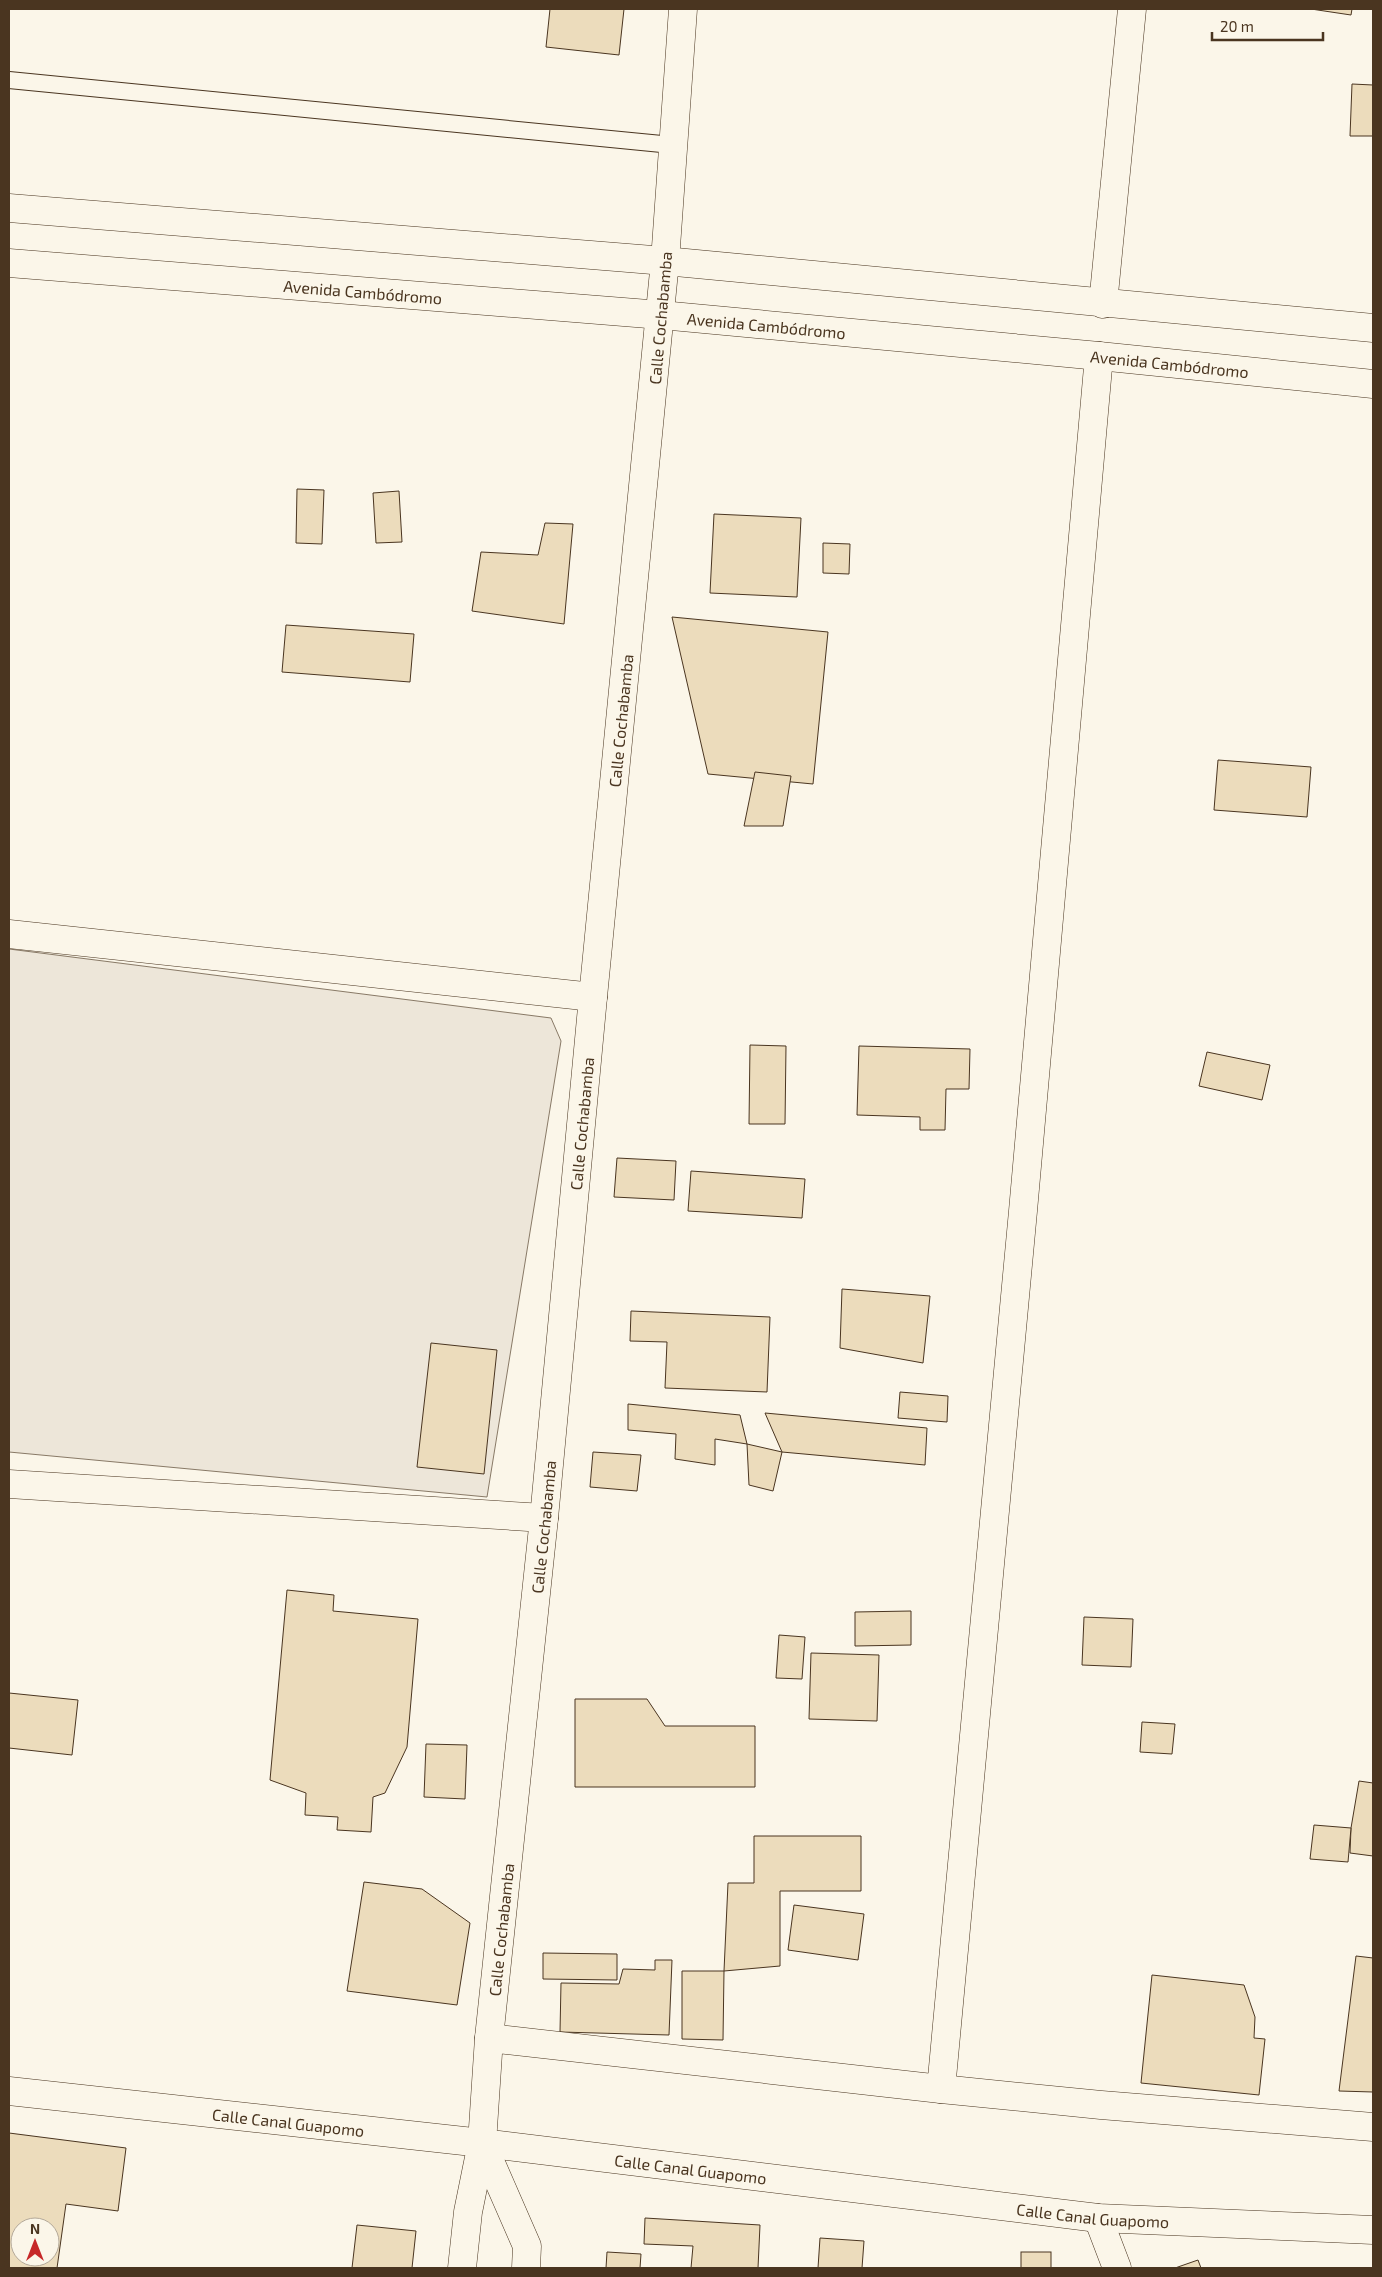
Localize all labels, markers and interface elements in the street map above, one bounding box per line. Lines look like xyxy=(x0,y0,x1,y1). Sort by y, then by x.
scale bar xyxy=(1212,10,1323,42)
text: 20 m xyxy=(1220,17,1254,35)
street label: Calle Cochabamba xyxy=(645,251,675,385)
street label: Avenida Cambódromo xyxy=(283,275,443,307)
street label: Avenida Cambódromo xyxy=(686,308,847,342)
street label: Avenida Cambódromo xyxy=(1090,346,1250,381)
street label: Calle Cochabamba xyxy=(604,653,636,788)
street label: Calle Cochabamba xyxy=(565,1056,597,1191)
street label: Calle Cochabamba xyxy=(527,1459,559,1594)
street label: Calle Cochabamba xyxy=(484,1862,517,1997)
street label: Calle Canal Guapomo xyxy=(211,2104,365,2140)
street label: Calle Canal Guapomo xyxy=(613,2150,768,2187)
street label: Calle Canal Guapomo xyxy=(1016,2199,1169,2231)
north arrow xyxy=(10,2217,60,2267)
text: N xyxy=(30,2220,40,2237)

